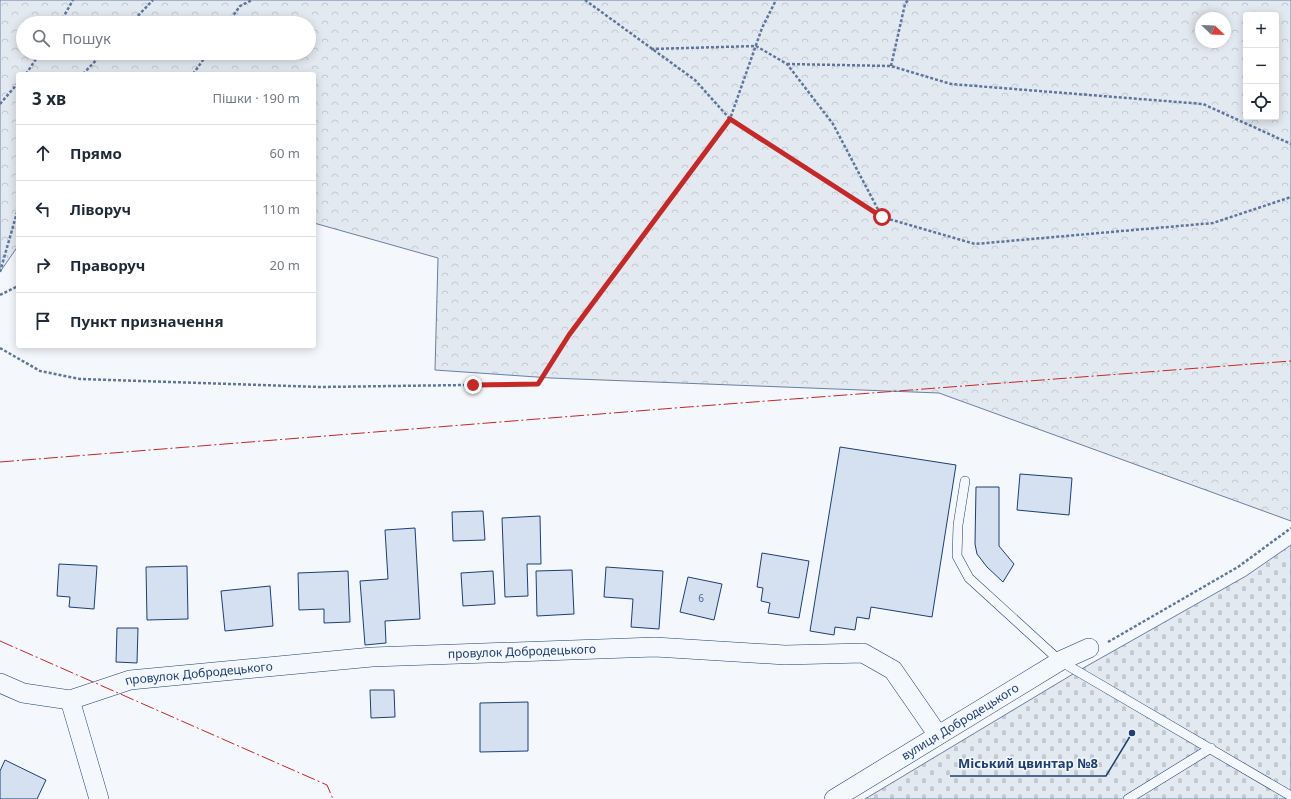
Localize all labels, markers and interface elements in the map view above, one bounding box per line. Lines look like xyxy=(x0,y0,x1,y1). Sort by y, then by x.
north arrow xyxy=(1195,12,1231,48)
map controls xyxy=(1243,12,1279,120)
button: + xyxy=(1243,12,1279,48)
search box xyxy=(16,16,316,60)
icon: search xyxy=(30,27,52,49)
text: Пошук xyxy=(62,28,111,48)
button: − xyxy=(1243,48,1279,84)
button: locate xyxy=(1243,84,1279,120)
text: 3 хв xyxy=(32,87,66,110)
text: Пішки · 190 m xyxy=(212,89,300,107)
icon: ahead xyxy=(32,142,54,164)
text: Прямо xyxy=(70,143,122,163)
text: 60 m xyxy=(270,144,300,162)
icon: left xyxy=(32,198,54,220)
text: Ліворуч xyxy=(70,199,131,219)
text: 110 m xyxy=(262,200,300,218)
route start xyxy=(873,208,891,226)
icon: right xyxy=(32,254,54,276)
text: Праворуч xyxy=(70,255,145,275)
text: 20 m xyxy=(270,256,300,274)
icon: arrive xyxy=(32,310,54,332)
text: Пункт призначення xyxy=(70,311,224,331)
route end xyxy=(464,376,482,394)
house number: 6 xyxy=(698,591,704,605)
street label: провулок Добродецького xyxy=(448,640,596,662)
street label: провулок Добродецького xyxy=(122,657,273,689)
street label: вулиця Добродецького xyxy=(898,679,1022,764)
callout: Міський цвинтар №8 xyxy=(950,751,1106,776)
text: Міський цвинтар №8 xyxy=(958,754,1098,772)

